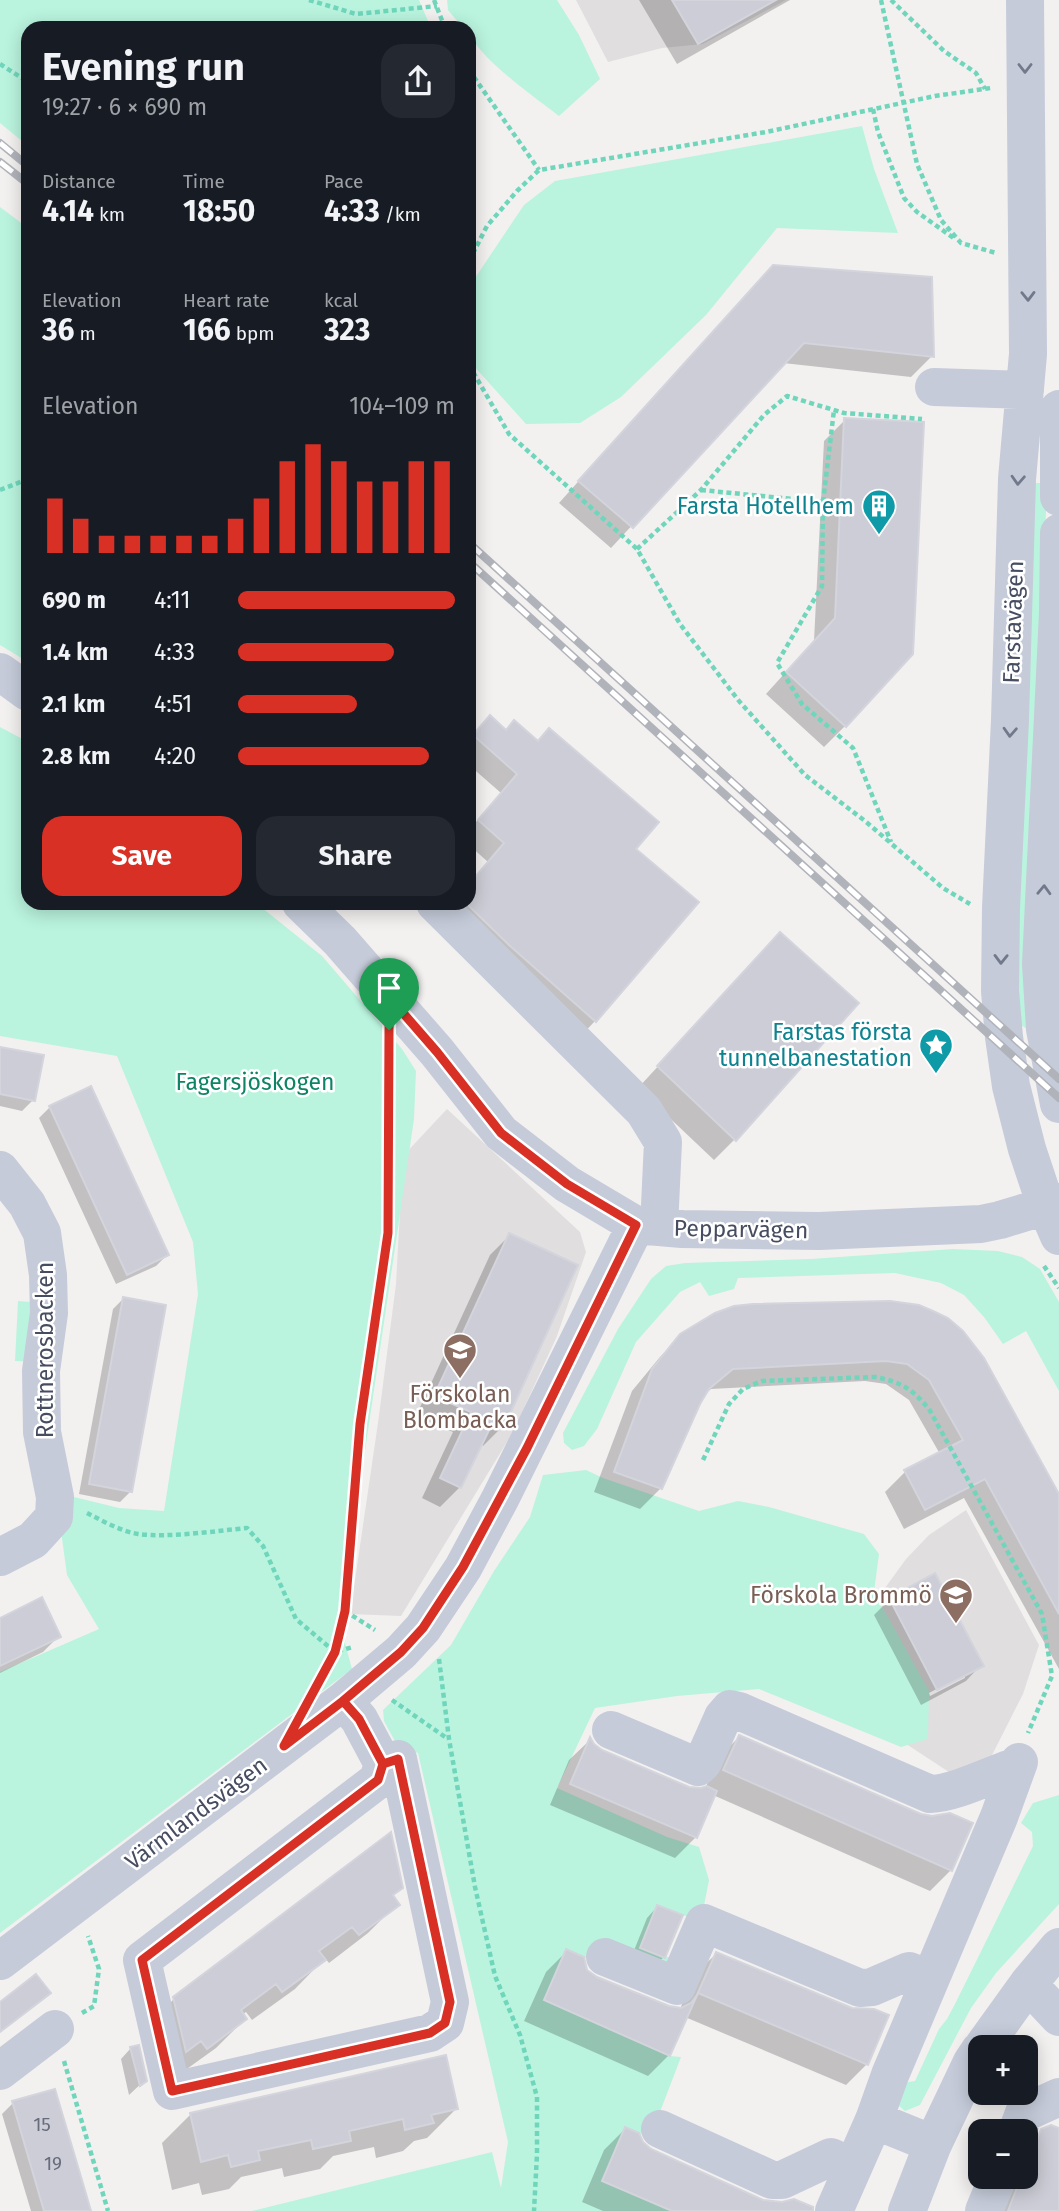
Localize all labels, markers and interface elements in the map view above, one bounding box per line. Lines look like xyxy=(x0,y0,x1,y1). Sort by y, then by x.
text: Evening run xyxy=(42,44,245,90)
button: share xyxy=(381,44,455,118)
one-way arrow xyxy=(1017,63,1033,74)
text: 19:27 · 6 × 690 m xyxy=(42,93,207,121)
text: Distance xyxy=(42,170,116,193)
text: Time xyxy=(183,170,225,193)
text: Pace xyxy=(324,170,363,193)
text: 4.14 xyxy=(42,193,94,229)
text: 18:50 xyxy=(183,193,255,229)
text: 4:33 xyxy=(324,193,380,229)
text: km xyxy=(94,203,125,226)
text: /km xyxy=(380,203,421,226)
text: Elevation xyxy=(42,289,122,312)
text: Heart rate xyxy=(183,289,270,312)
text: kcal xyxy=(324,289,358,312)
one-way arrow xyxy=(1020,291,1036,301)
text: 36 xyxy=(42,312,75,348)
text: 166 xyxy=(183,312,231,348)
text: 323 xyxy=(324,312,370,348)
text: m xyxy=(75,322,96,345)
text: bpm xyxy=(231,322,275,345)
text: Elevation xyxy=(42,392,138,420)
text: 104–109 m xyxy=(349,392,455,420)
one-way arrow xyxy=(1011,474,1026,485)
building icon: Farsta Hotellhem xyxy=(860,487,898,536)
place label: Farsta Hotellhem xyxy=(677,492,854,520)
street label: Farstavägen xyxy=(997,560,1029,684)
text: 690 m xyxy=(42,586,106,614)
text: 4:11 xyxy=(154,586,190,614)
text: 1.4 km xyxy=(42,638,108,666)
text: 4:33 xyxy=(154,638,195,666)
text: 2.1 km xyxy=(42,690,105,718)
text: 4:51 xyxy=(154,690,192,718)
one-way arrow xyxy=(1002,726,1017,737)
text: 2.8 km xyxy=(42,742,110,770)
text: 4:20 xyxy=(154,742,196,770)
button: Save xyxy=(42,816,242,896)
button: Share xyxy=(256,816,455,896)
one-way arrow xyxy=(1036,885,1051,896)
one-way arrow xyxy=(993,954,1009,965)
pin xyxy=(359,958,419,1030)
icon: arrive xyxy=(370,969,408,1007)
place label: Farstas första tunnelbanestation xyxy=(719,1018,912,1072)
place icon: Farstas första tunnelbanestation xyxy=(917,1026,955,1075)
park label: Fagersjöskogen xyxy=(176,1068,334,1096)
street label: Pepparvägen xyxy=(674,1214,808,1244)
street label: Rottnerosbacken xyxy=(31,1262,59,1438)
school or university icon: Förskolan Blombacka xyxy=(441,1331,479,1380)
place label: Förskolan Blombacka xyxy=(403,1380,517,1434)
school or university icon: Förskola Brommö xyxy=(937,1576,975,1625)
place label: Förskola Brommö xyxy=(750,1581,932,1609)
street label: Värmlandsvägen xyxy=(119,1751,273,1875)
map controls xyxy=(968,2035,1038,2189)
button: + xyxy=(968,2035,1038,2105)
house number: 15 xyxy=(33,2113,51,2136)
button: − xyxy=(968,2119,1038,2189)
house number: 19 xyxy=(44,2152,62,2175)

